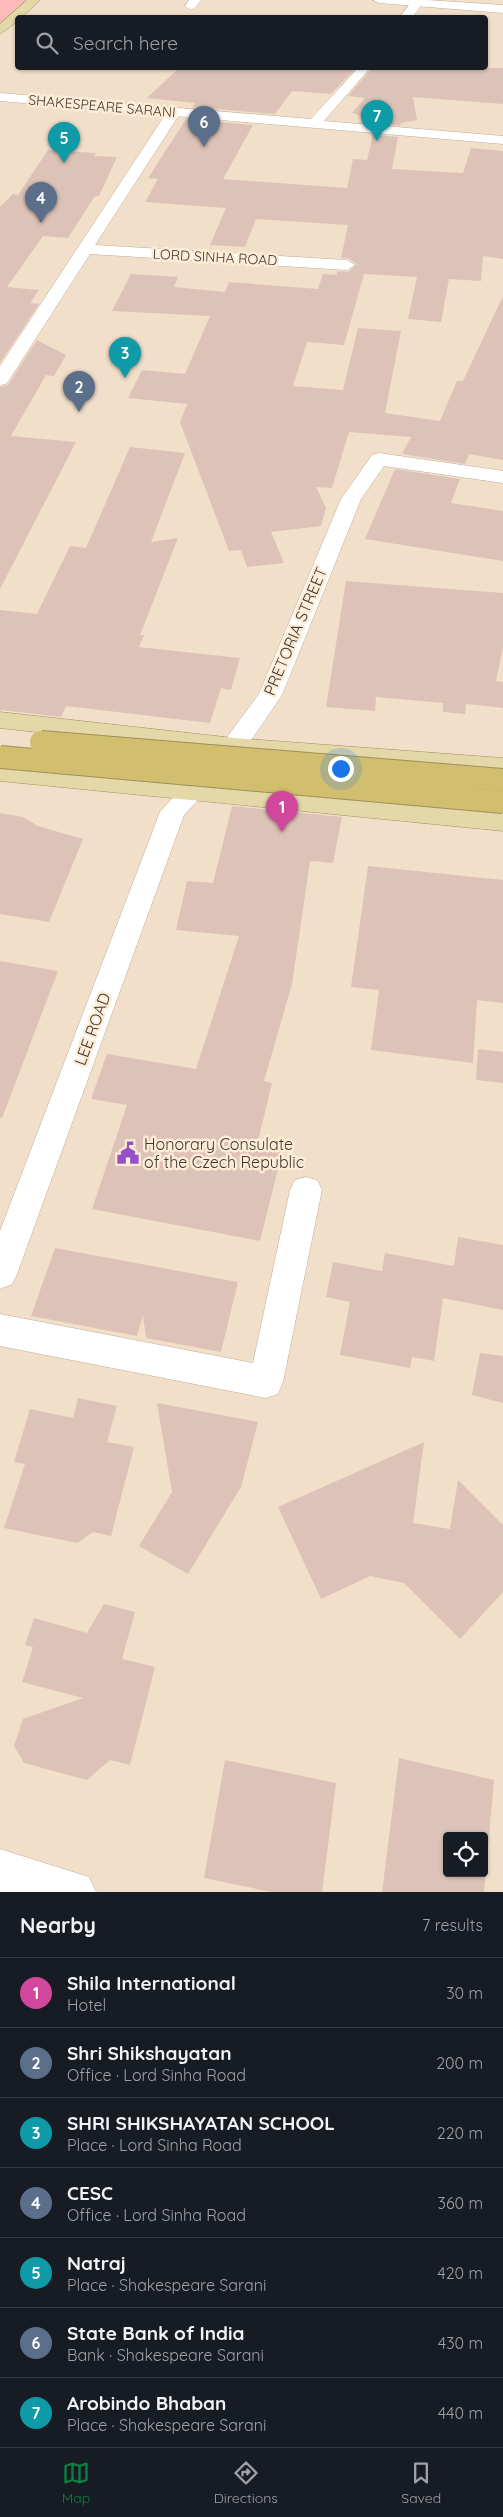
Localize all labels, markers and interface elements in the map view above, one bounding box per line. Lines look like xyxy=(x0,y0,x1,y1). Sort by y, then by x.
search box xyxy=(15,15,488,70)
icon: search xyxy=(33,29,61,57)
text: Search here xyxy=(73,31,178,55)
street label: SHAKESPEARE SARANI xyxy=(28,91,176,121)
pin: 7 xyxy=(361,100,393,141)
pin: 6 xyxy=(188,106,220,147)
pin: 5 xyxy=(48,122,80,163)
pin: 4 xyxy=(25,182,57,223)
street label: LORD SINHA ROAD xyxy=(152,245,278,269)
pin: 3 xyxy=(109,337,141,378)
pin: 2 xyxy=(63,371,95,412)
street label: PRETORIA STREET xyxy=(259,563,331,698)
your location xyxy=(328,756,354,782)
pin: 1 xyxy=(266,791,298,832)
street label: LEE ROAD xyxy=(70,990,114,1068)
place label: Honorary Consulate of the Czech Republic xyxy=(144,1134,304,1172)
public building icon: Honorary Consulate of the Czech Republic xyxy=(115,1140,141,1166)
map controls xyxy=(443,1832,488,1877)
button: locate xyxy=(443,1832,488,1877)
text: Nearby xyxy=(20,1912,96,1938)
text: 7 results xyxy=(422,1915,483,1935)
text: Shila International xyxy=(67,1971,236,1995)
text: 1 xyxy=(33,1983,39,2003)
text: 30 m xyxy=(446,1983,483,2003)
text: Hotel xyxy=(67,1995,106,2015)
text: Shri Shikshayatan xyxy=(67,2041,232,2065)
text: 2 xyxy=(31,2053,41,2073)
text: 200 m xyxy=(436,2053,483,2073)
text: Office · Lord Sinha Road xyxy=(67,2065,246,2085)
text: SHRI SHIKSHAYATAN SCHOOL xyxy=(67,2111,335,2135)
text: 3 xyxy=(32,2123,40,2143)
text: 220 m xyxy=(437,2123,483,2143)
text: Place · Lord Sinha Road xyxy=(67,2135,242,2155)
text: CESC xyxy=(67,2181,113,2205)
text: 4 xyxy=(31,2193,41,2213)
text: 360 m xyxy=(438,2193,483,2213)
text: Office · Lord Sinha Road xyxy=(67,2205,246,2225)
text: Natraj xyxy=(67,2251,126,2275)
text: 5 xyxy=(31,2263,41,2283)
text: 420 m xyxy=(437,2263,483,2283)
text: Place · Shakespeare Sarani xyxy=(67,2275,266,2295)
text: State Bank of India xyxy=(67,2321,244,2345)
text: 6 xyxy=(32,2333,40,2353)
text: 430 m xyxy=(438,2333,483,2353)
text: Bank · Shakespeare Sarani xyxy=(67,2345,264,2365)
text: Arobindo Bhaban xyxy=(67,2391,226,2415)
text: 7 xyxy=(32,2403,40,2423)
text: 440 m xyxy=(438,2403,483,2423)
text: Place · Shakespeare Sarani xyxy=(67,2415,266,2435)
tab: Map xyxy=(62,2459,90,2507)
tab: Directions xyxy=(214,2459,278,2507)
tab: Saved xyxy=(401,2459,441,2507)

